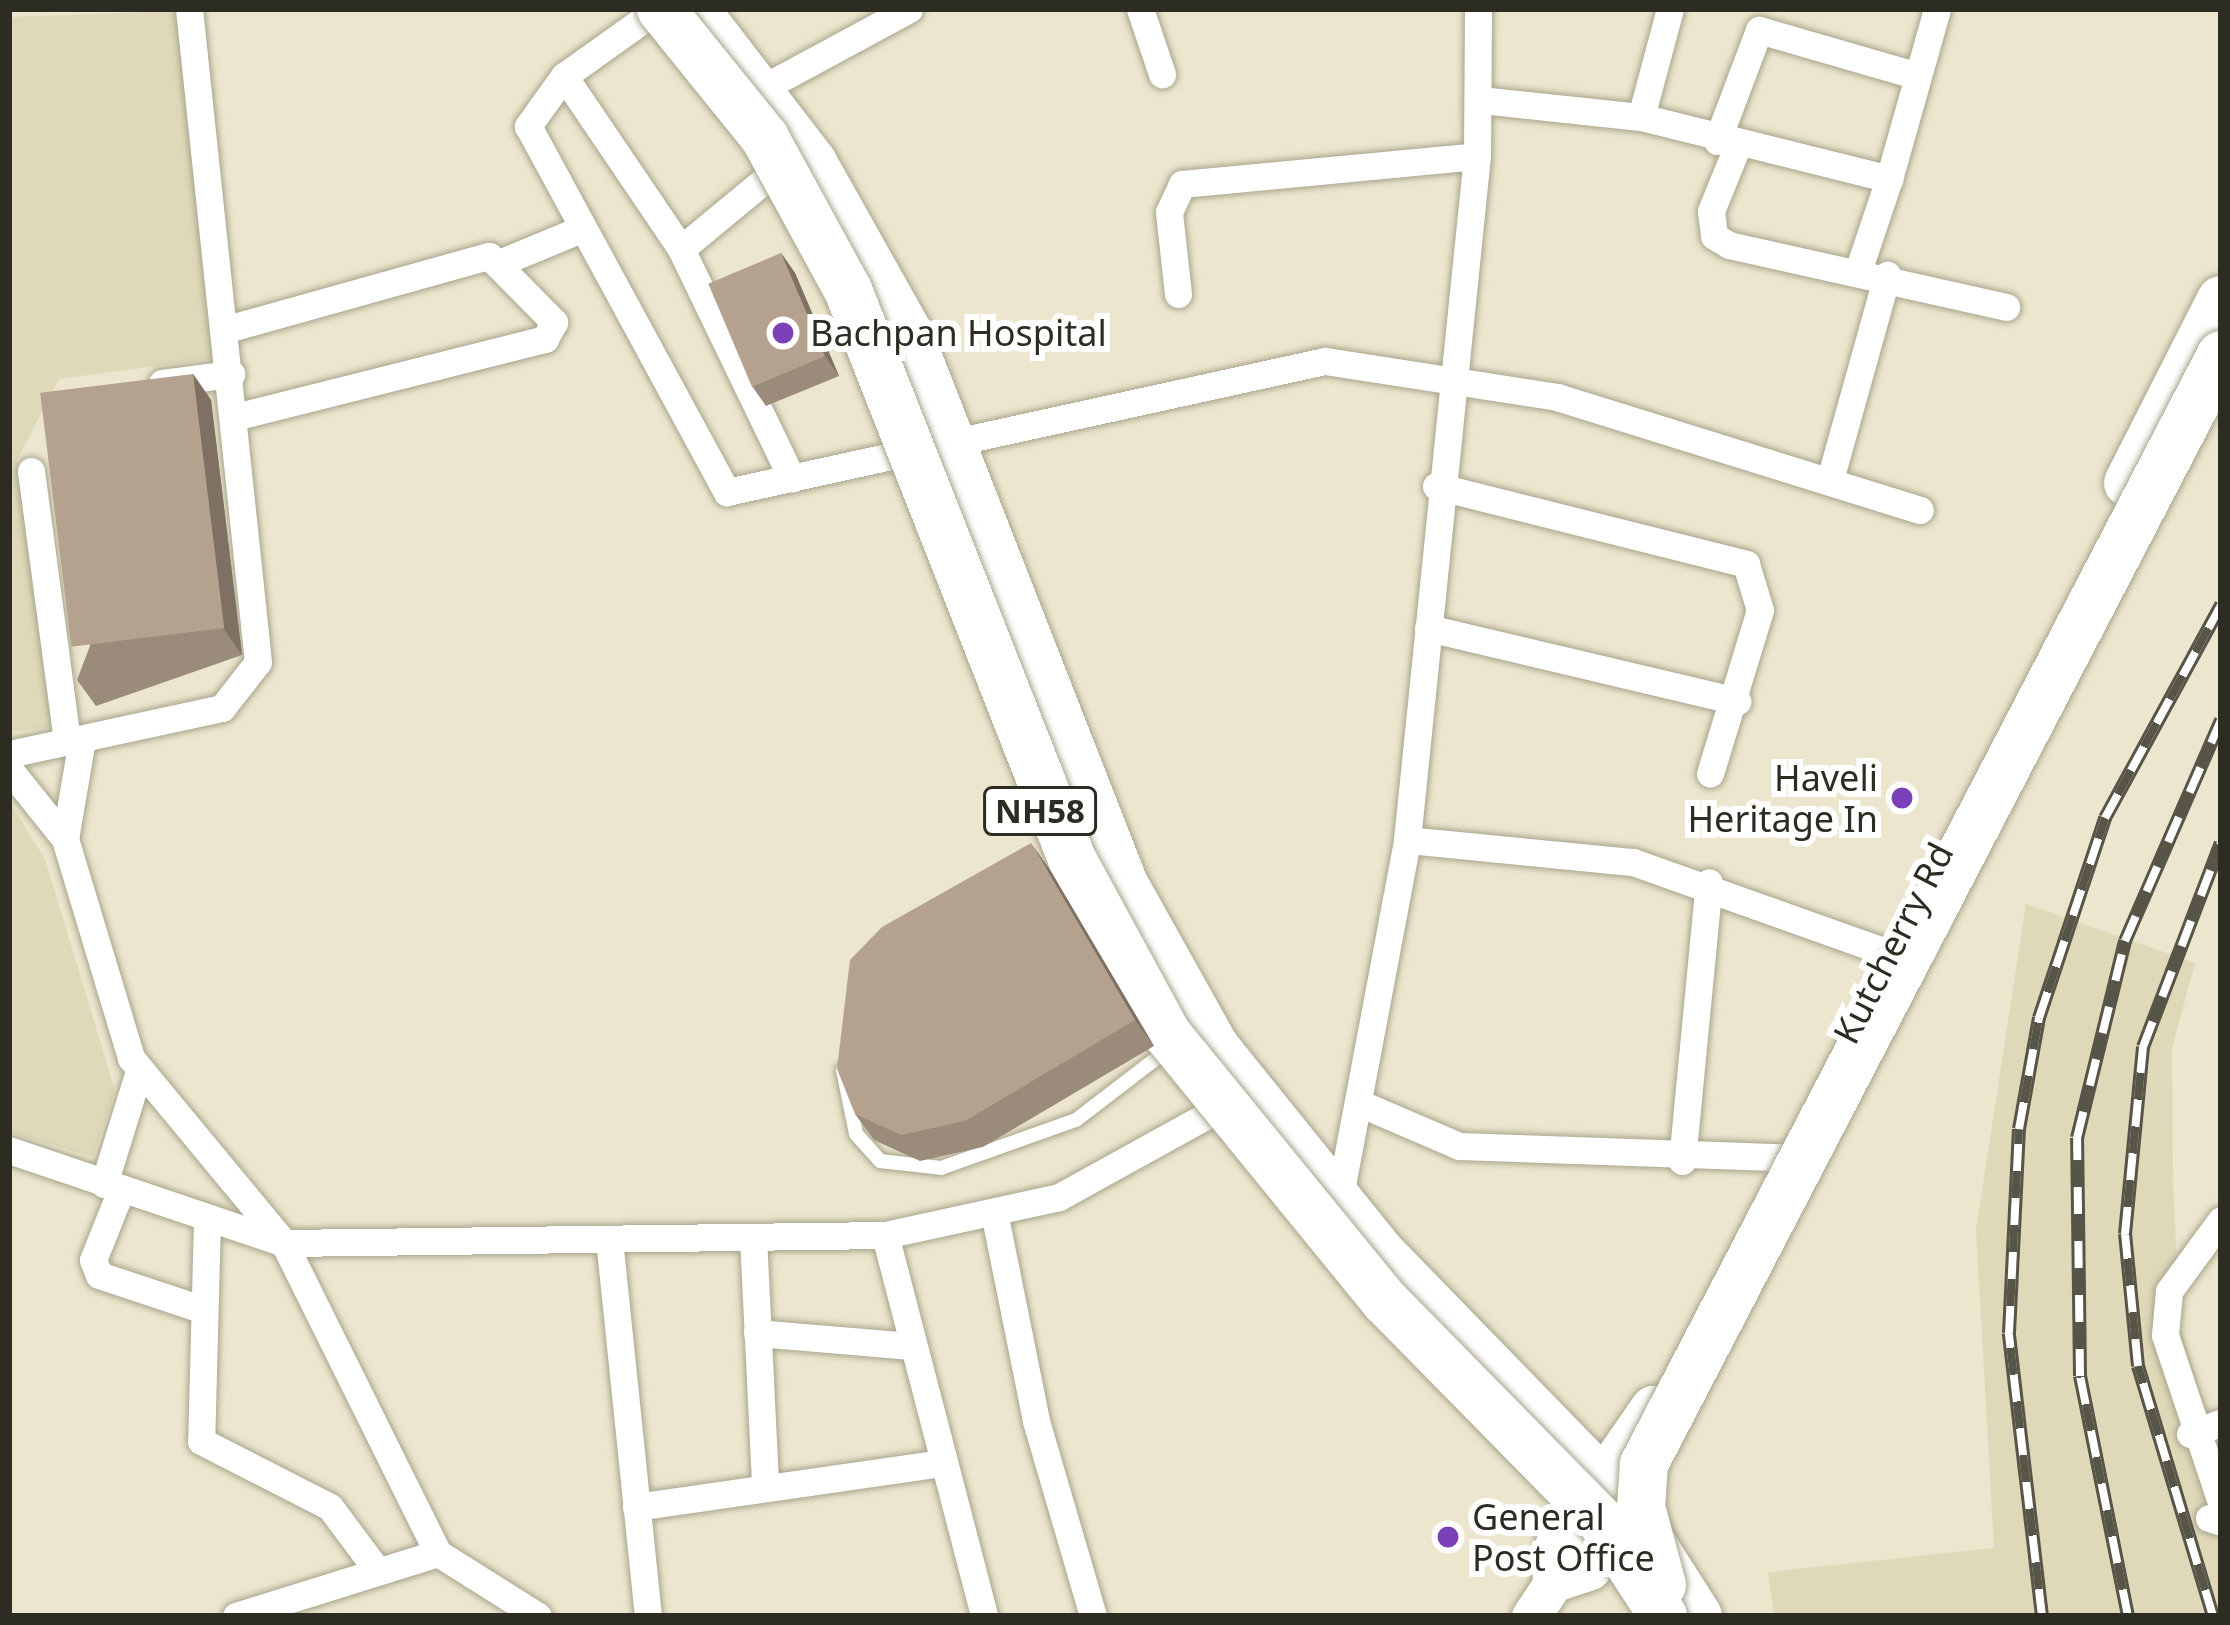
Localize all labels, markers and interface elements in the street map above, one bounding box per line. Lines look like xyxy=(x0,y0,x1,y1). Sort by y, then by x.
place label: Bachpan Hospital xyxy=(810,311,1107,355)
marker: Bachpan Hospital xyxy=(767,317,799,349)
place label: Haveli Heritage In xyxy=(1687,755,1878,840)
road number: NH58 xyxy=(983,784,1097,838)
marker: Haveli Heritage In xyxy=(1889,785,1915,811)
street label: Kutcherry Rd xyxy=(1824,835,1962,1051)
place label: General Post Office xyxy=(1472,1494,1655,1579)
marker: General Post Office xyxy=(1435,1524,1461,1550)

